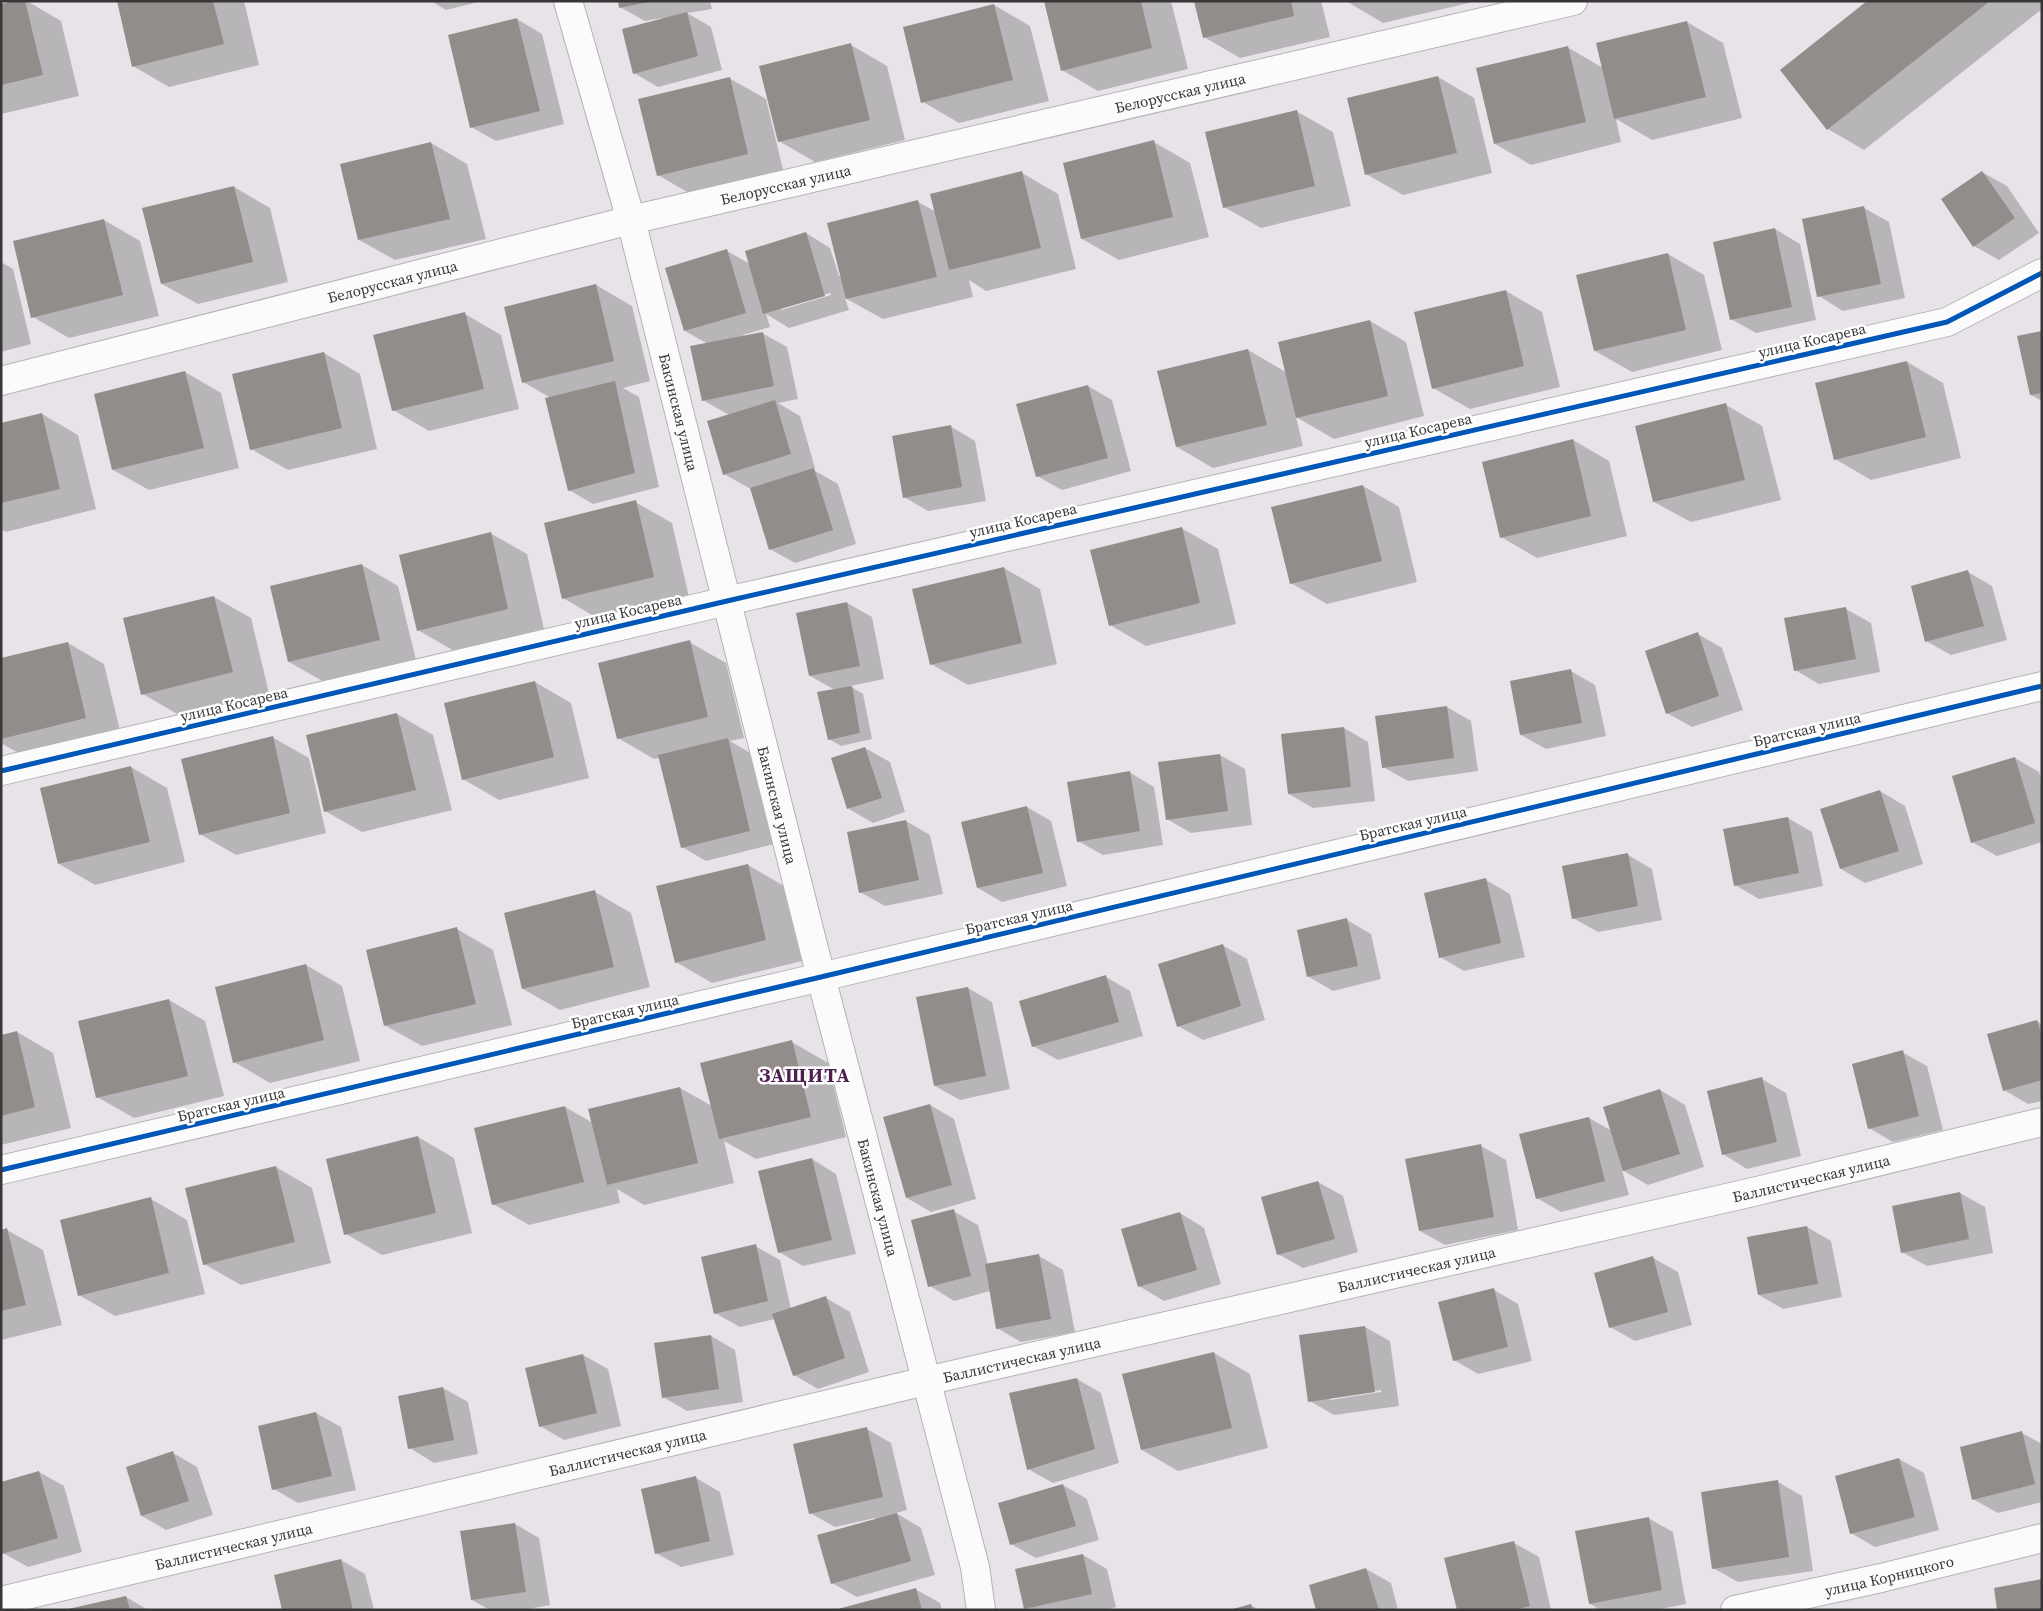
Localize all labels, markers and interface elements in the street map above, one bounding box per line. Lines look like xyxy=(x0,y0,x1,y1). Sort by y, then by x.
street label: Белорусская улица xyxy=(1113,67,1248,118)
street label: Белорусская улица xyxy=(718,159,853,209)
street label: Белорусская улица xyxy=(325,254,460,308)
street label: улица Косарева xyxy=(1756,317,1868,363)
street label: Бакинская улица xyxy=(654,351,704,474)
street label: улица Косарева xyxy=(1362,407,1474,453)
street label: улица Косарева xyxy=(967,497,1079,543)
street label: улица Косарева xyxy=(572,588,684,634)
street label: улица Косарева xyxy=(178,681,290,727)
street label: Братская улица xyxy=(1751,706,1863,752)
street label: Бакинская улица xyxy=(753,744,803,867)
street label: Братская улица xyxy=(1357,800,1469,846)
street label: Братская улица xyxy=(963,894,1075,940)
street label: Братская улица xyxy=(569,988,681,1034)
district label: ЗАЩИТА xyxy=(759,1061,851,1089)
street label: Братская улица xyxy=(175,1081,287,1127)
street label: Бакинская улица xyxy=(853,1136,904,1259)
street label: Баллистическая улица xyxy=(1730,1149,1892,1207)
street label: Баллистическая улица xyxy=(1336,1241,1498,1297)
street label: Баллистическая улица xyxy=(941,1331,1103,1387)
street label: Баллистическая улица xyxy=(547,1423,709,1481)
street label: Баллистическая улица xyxy=(153,1517,315,1575)
street label: улица Корницкого xyxy=(1823,1550,1956,1601)

